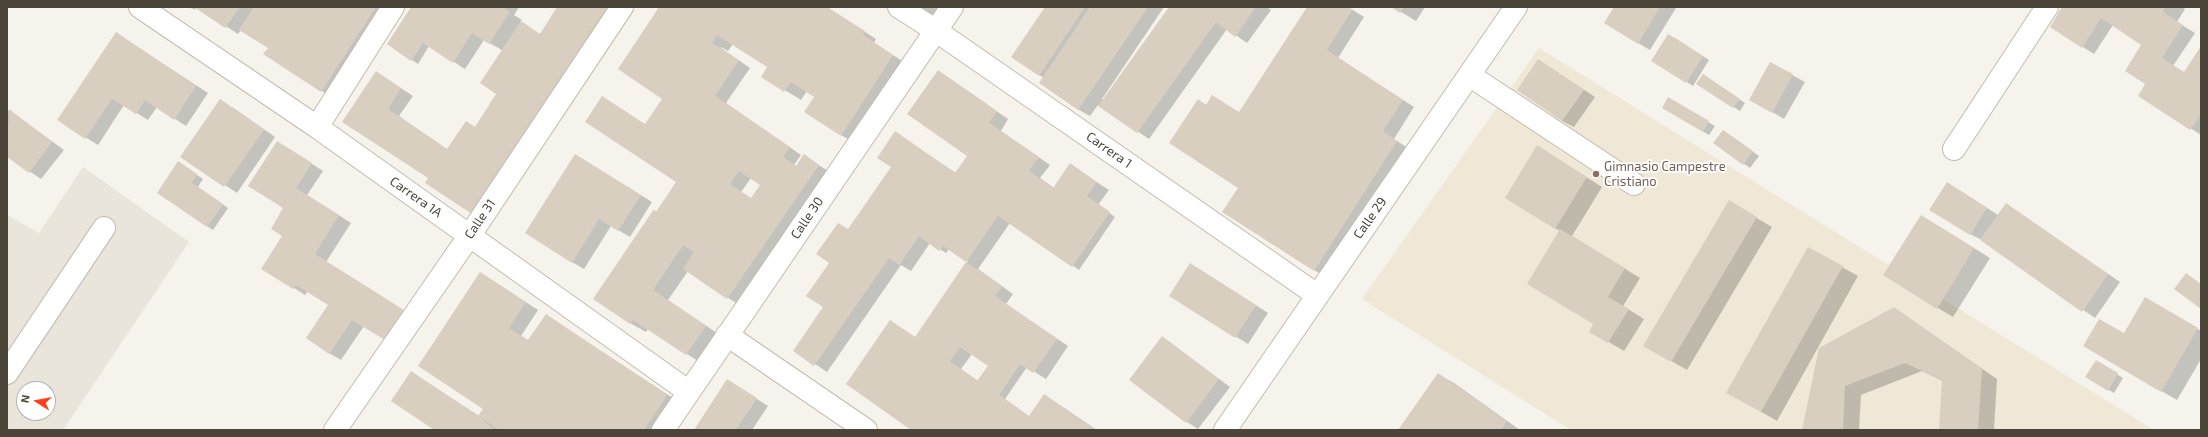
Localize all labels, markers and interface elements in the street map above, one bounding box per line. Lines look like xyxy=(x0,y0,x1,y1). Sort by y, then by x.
street label: Carrera 1 xyxy=(1083,129,1135,171)
place label: Gimnasio Campestre Cristiano xyxy=(1604,159,1726,190)
marker: Gimnasio Campestre Cristiano xyxy=(1591,169,1601,179)
street label: Carrera 1A xyxy=(387,173,445,221)
street label: Calle 30 xyxy=(787,194,827,242)
street label: Calle 29 xyxy=(1350,194,1390,242)
street label: Calle 31 xyxy=(461,196,499,242)
north arrow xyxy=(16,381,56,421)
text: N xyxy=(18,394,32,404)

